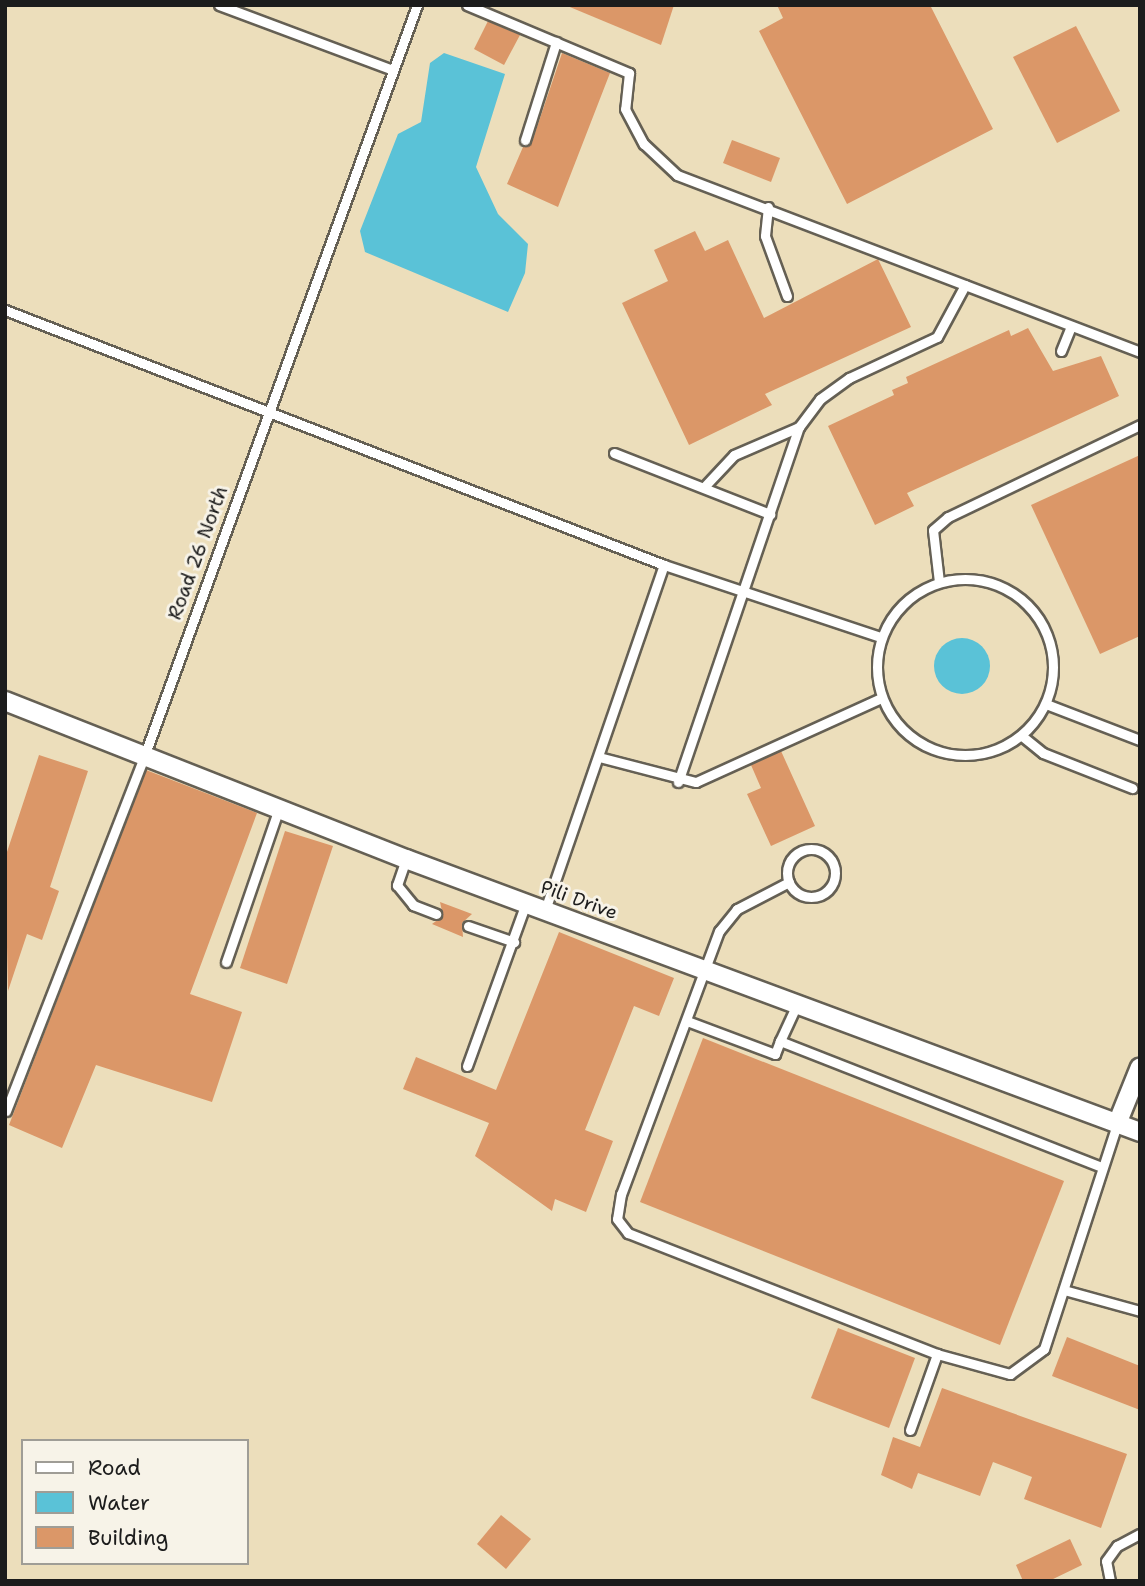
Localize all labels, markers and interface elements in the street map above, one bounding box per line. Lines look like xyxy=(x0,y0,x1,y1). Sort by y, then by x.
street label: Road 26 North xyxy=(163,483,233,623)
street label: Pili Drive xyxy=(537,876,621,924)
legend xyxy=(21,1439,248,1565)
text: Road xyxy=(88,1454,141,1482)
text: Water xyxy=(88,1489,150,1517)
text: Building xyxy=(88,1524,168,1552)

